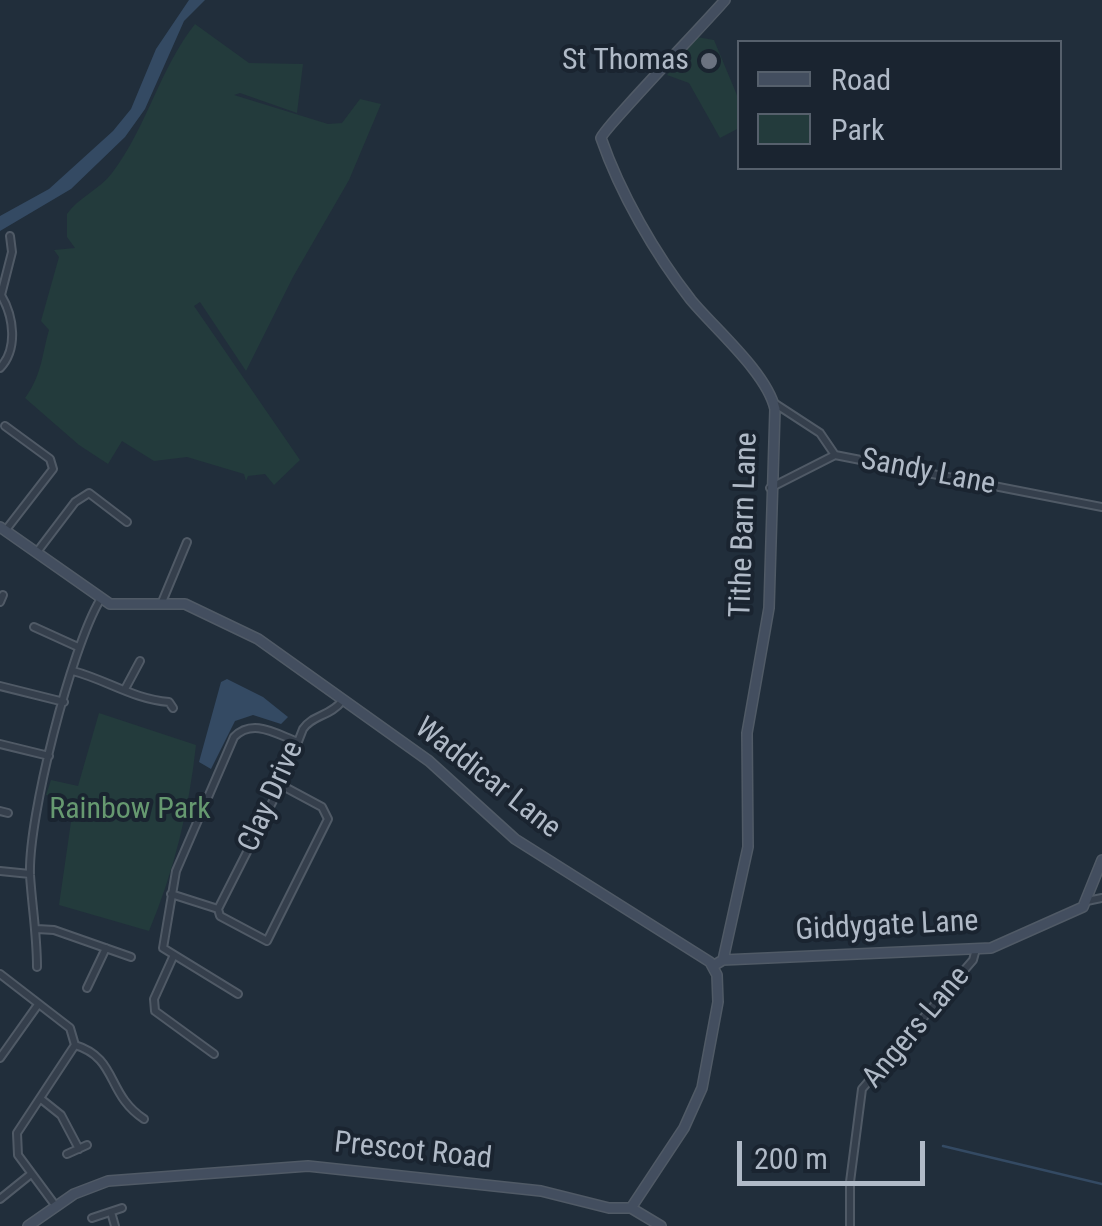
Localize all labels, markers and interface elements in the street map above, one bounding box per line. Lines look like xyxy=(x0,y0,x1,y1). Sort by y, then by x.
legend xyxy=(737,40,1062,170)
place label: St Thomas xyxy=(562,43,689,79)
marker: St Thomas xyxy=(698,50,720,72)
text: Road xyxy=(831,62,891,97)
text: Park xyxy=(831,112,885,147)
street label: Tithe Barn Lane xyxy=(724,432,766,618)
street label: Sandy Lane xyxy=(858,442,998,504)
street label: Waddicar Lane xyxy=(407,711,567,847)
street label: Clay Drive xyxy=(232,736,312,858)
park label: Rainbow Park xyxy=(49,792,211,828)
street label: Giddygate Lane xyxy=(795,904,979,950)
street label: Angers Lane xyxy=(856,960,978,1096)
scale bar xyxy=(742,1121,930,1183)
street label: Prescot Road xyxy=(332,1126,494,1178)
text: 200 m xyxy=(754,1141,828,1176)

